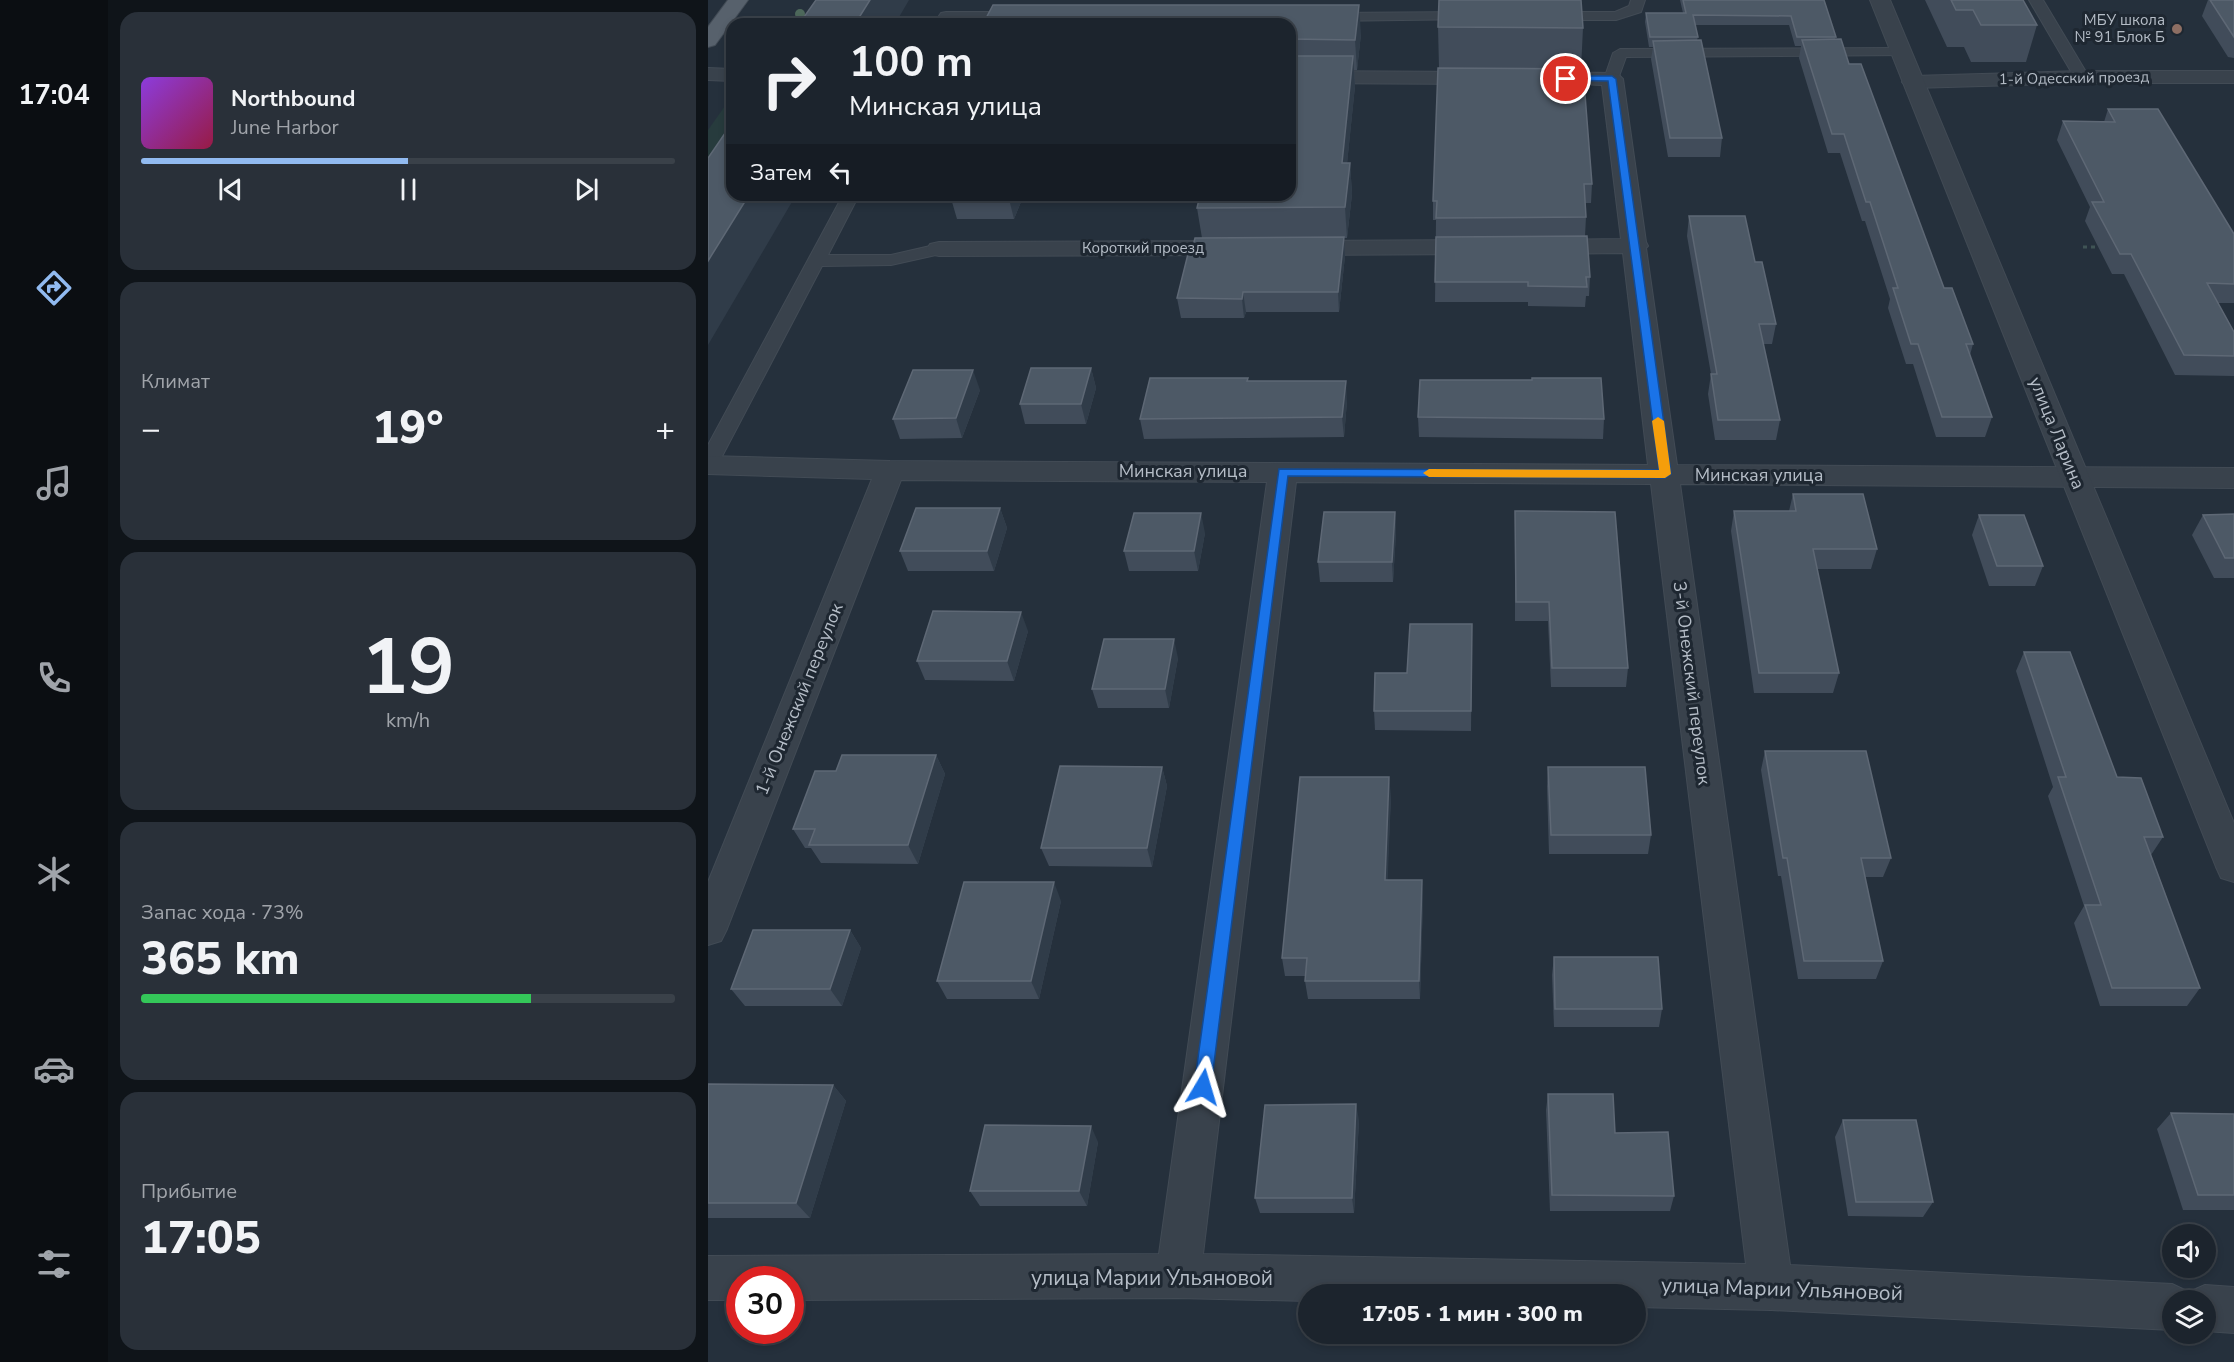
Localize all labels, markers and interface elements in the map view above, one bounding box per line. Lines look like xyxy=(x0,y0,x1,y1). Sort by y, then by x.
place label: МБУ школа № 91 Блок Б xyxy=(2074,10,2165,47)
marker: МБУ школа № 91 Блок Б xyxy=(2170,22,2184,36)
text: 100 m xyxy=(849,34,973,91)
icon: right xyxy=(750,42,828,120)
pin xyxy=(1540,53,1591,104)
icon: arrive xyxy=(1549,62,1582,95)
street label: 1-й Одесский проезд xyxy=(1999,67,2150,89)
text: 17:04 xyxy=(18,77,90,114)
text: Northbound xyxy=(231,84,355,114)
text: Минская улица xyxy=(849,88,1042,125)
text: June Harbor xyxy=(231,114,339,141)
icon: left xyxy=(824,156,857,189)
text: Затем xyxy=(750,158,812,188)
icon: previous xyxy=(214,173,247,206)
icon: pause xyxy=(392,173,425,206)
icon: next xyxy=(570,173,603,206)
street label: Короткий проезд xyxy=(1082,238,1204,258)
icon: directions xyxy=(33,267,75,309)
text: Климат xyxy=(141,368,210,395)
street label: улица Ларина xyxy=(2024,373,2090,493)
text: 19° xyxy=(372,398,444,459)
text: − xyxy=(141,407,161,452)
text: + xyxy=(655,407,675,452)
street label: Минская улица xyxy=(1119,459,1247,483)
icon: music xyxy=(33,462,75,504)
street label: Минская улица xyxy=(1695,463,1823,487)
street label: 3-й Онежский переулок xyxy=(1668,580,1716,787)
street label: 1-й Онежский переулок xyxy=(749,599,849,798)
text: 19 xyxy=(361,614,455,721)
icon: phone xyxy=(33,657,75,699)
text: km/h xyxy=(386,707,430,734)
icon: climate xyxy=(33,853,75,895)
text: Запас хода · 73% xyxy=(141,899,304,926)
text: 365 km xyxy=(141,929,300,990)
icon: car xyxy=(33,1048,75,1090)
position arrow xyxy=(1171,1055,1235,1119)
text: Прибытие xyxy=(141,1178,237,1205)
text: 17:05 xyxy=(141,1208,261,1269)
map controls xyxy=(2162,1224,2216,1344)
button: sound xyxy=(2162,1224,2216,1278)
icon: filters xyxy=(33,1243,75,1285)
street label: улица Марии Ульяновой xyxy=(1031,1264,1273,1292)
speed limit sign: 30 xyxy=(726,1266,804,1344)
street label: улица Марии Ульяновой xyxy=(1661,1271,1903,1307)
button: layers xyxy=(2162,1290,2216,1344)
text: 17:05 · 1 мин · 300 m xyxy=(1361,1299,1583,1329)

